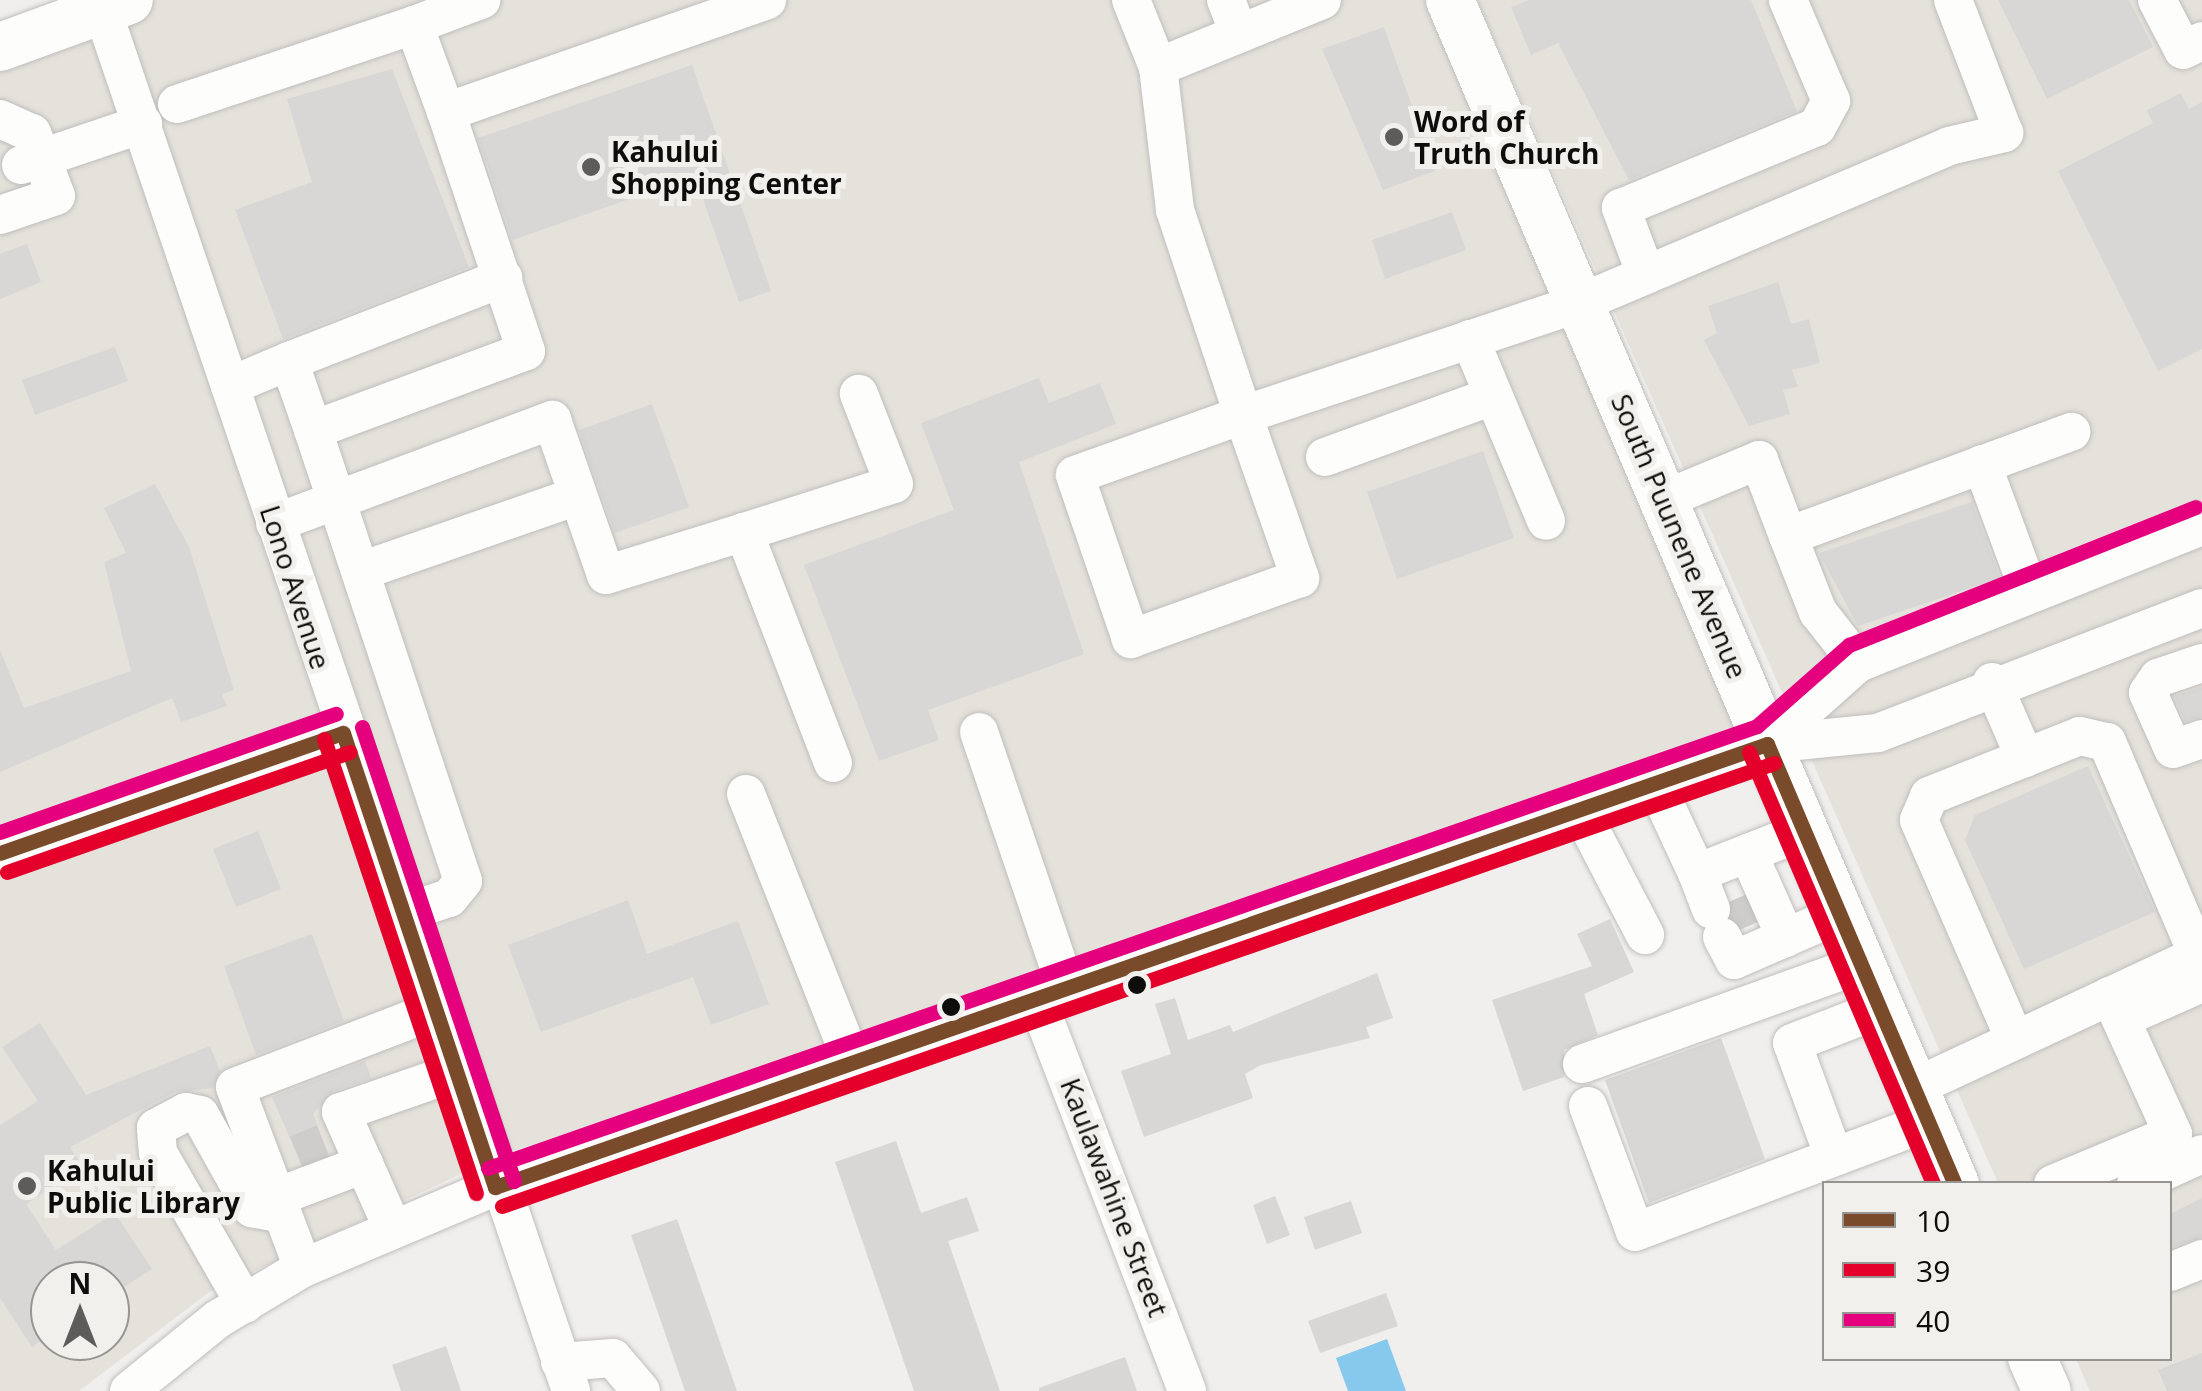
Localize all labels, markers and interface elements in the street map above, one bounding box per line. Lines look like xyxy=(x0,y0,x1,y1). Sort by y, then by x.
place label: Word of Truth Church xyxy=(1414,104,1599,170)
marker: Word of Truth Church xyxy=(1383,126,1405,148)
place label: Kahului Shopping Center xyxy=(611,134,842,200)
marker: Kahului Shopping Center xyxy=(580,156,602,178)
street label: South Puunene Avenue xyxy=(1605,389,1755,683)
street label: Lono Avenue xyxy=(254,501,338,673)
unlabelled marker xyxy=(1127,975,1147,995)
unlabelled marker xyxy=(941,997,961,1017)
street label: Kaulawahine Street xyxy=(1054,1073,1176,1321)
place label: Kahului Public Library xyxy=(47,1153,240,1219)
marker: Kahului Public Library xyxy=(16,1175,38,1197)
legend xyxy=(1822,1181,2172,1361)
text: 10 xyxy=(1916,1200,1950,1241)
text: 39 xyxy=(1916,1250,1950,1291)
north arrow xyxy=(30,1261,130,1361)
text: N xyxy=(69,1264,91,1302)
text: 40 xyxy=(1916,1300,1950,1341)

